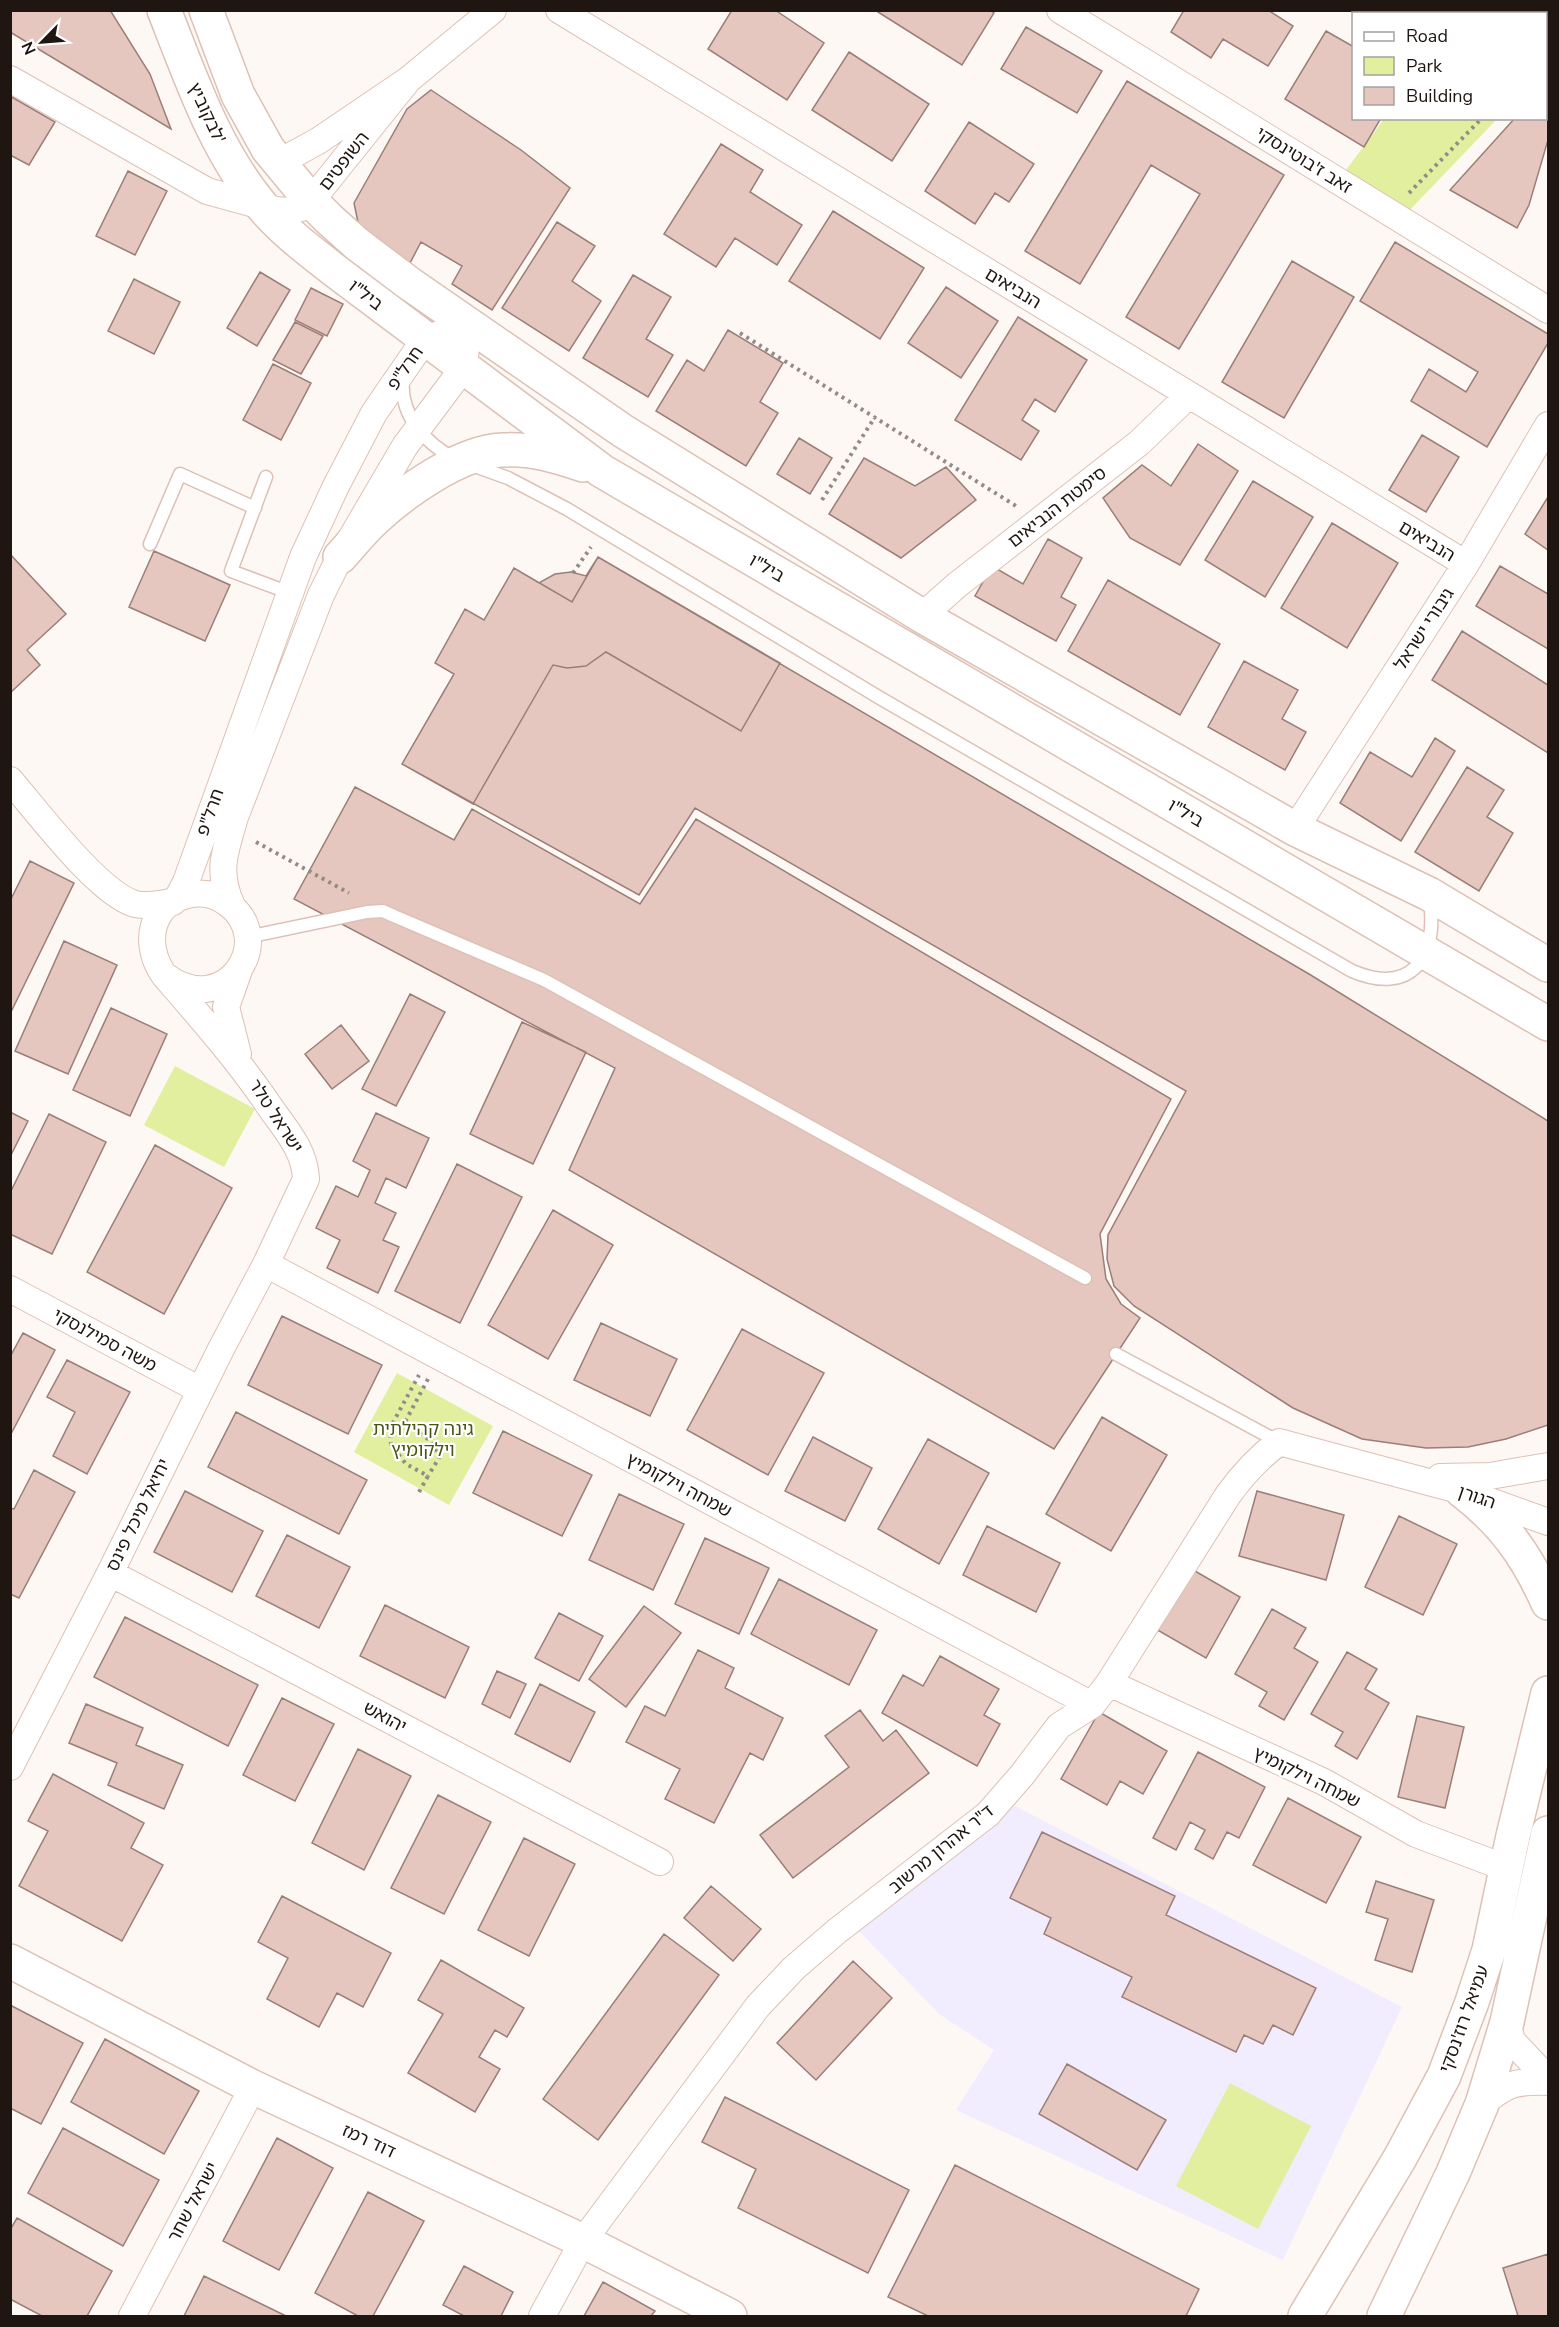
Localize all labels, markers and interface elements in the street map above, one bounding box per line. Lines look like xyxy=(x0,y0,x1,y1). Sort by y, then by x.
north arrow xyxy=(12,12,72,72)
legend xyxy=(1352,12,1547,120)
text: Road xyxy=(1406,24,1448,48)
text: N xyxy=(17,38,42,58)
text: Park xyxy=(1406,54,1443,78)
street label: לבקוביץ' xyxy=(182,79,232,147)
text: Building xyxy=(1406,84,1473,108)
street label: זאב ז'בוטינסקי xyxy=(1251,121,1357,199)
street label: השופטים xyxy=(313,127,375,195)
street label: הנביאים xyxy=(980,262,1046,314)
street label: ביל"ו xyxy=(344,274,388,316)
street label: חרל"פ xyxy=(381,341,429,395)
street label: סימטת הנביאים xyxy=(1003,461,1111,553)
street label: הנביאים xyxy=(1394,515,1460,567)
street label: ביל"ו xyxy=(745,548,789,588)
street label: גיבורי ישראל xyxy=(1388,583,1460,675)
street label: חרל"פ xyxy=(190,785,230,839)
street label: ביל"ו xyxy=(1164,793,1208,833)
street label: ישראל טלר xyxy=(243,1075,309,1157)
street label: משה סמילנסקי xyxy=(49,1303,161,1377)
park label: גינה קהילתית וילקומיץ xyxy=(373,1417,474,1462)
street label: שמחה וילקומיץ xyxy=(622,1447,736,1523)
street label: יחיאל מיכל פינס xyxy=(100,1455,176,1575)
street label: הגורן xyxy=(1455,1479,1499,1515)
street label: יהואש xyxy=(359,1696,411,1738)
street label: שמחה וילקומיץ xyxy=(1249,1741,1365,1813)
street label: ד"ר אהרון מרשוב xyxy=(883,1799,999,1899)
street label: עמיאל רוז'נסקי xyxy=(1433,1962,1495,2076)
street label: דוד רמז xyxy=(338,2118,400,2164)
street label: ישראל שחר xyxy=(162,2158,224,2246)

